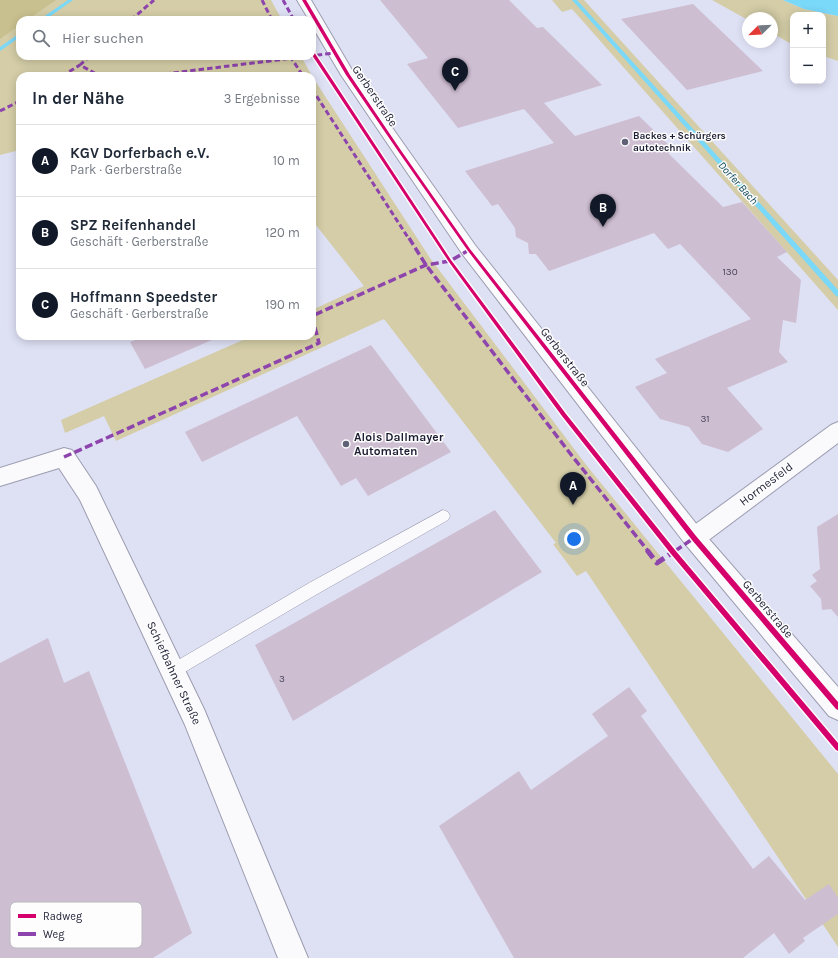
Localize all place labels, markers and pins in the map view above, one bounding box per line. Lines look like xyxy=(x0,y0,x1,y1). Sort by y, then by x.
pin: C xyxy=(442,58,468,91)
place label: Backes + Schürgers autotechnik xyxy=(633,130,726,154)
marker: Backes + Schürgers autotechnik xyxy=(620,137,630,147)
pin: B xyxy=(590,194,616,227)
place label: Alois Dallmayer Automaten xyxy=(354,430,444,458)
marker: Alois Dallmayer Automaten xyxy=(341,439,351,449)
pin: A xyxy=(560,472,586,505)

